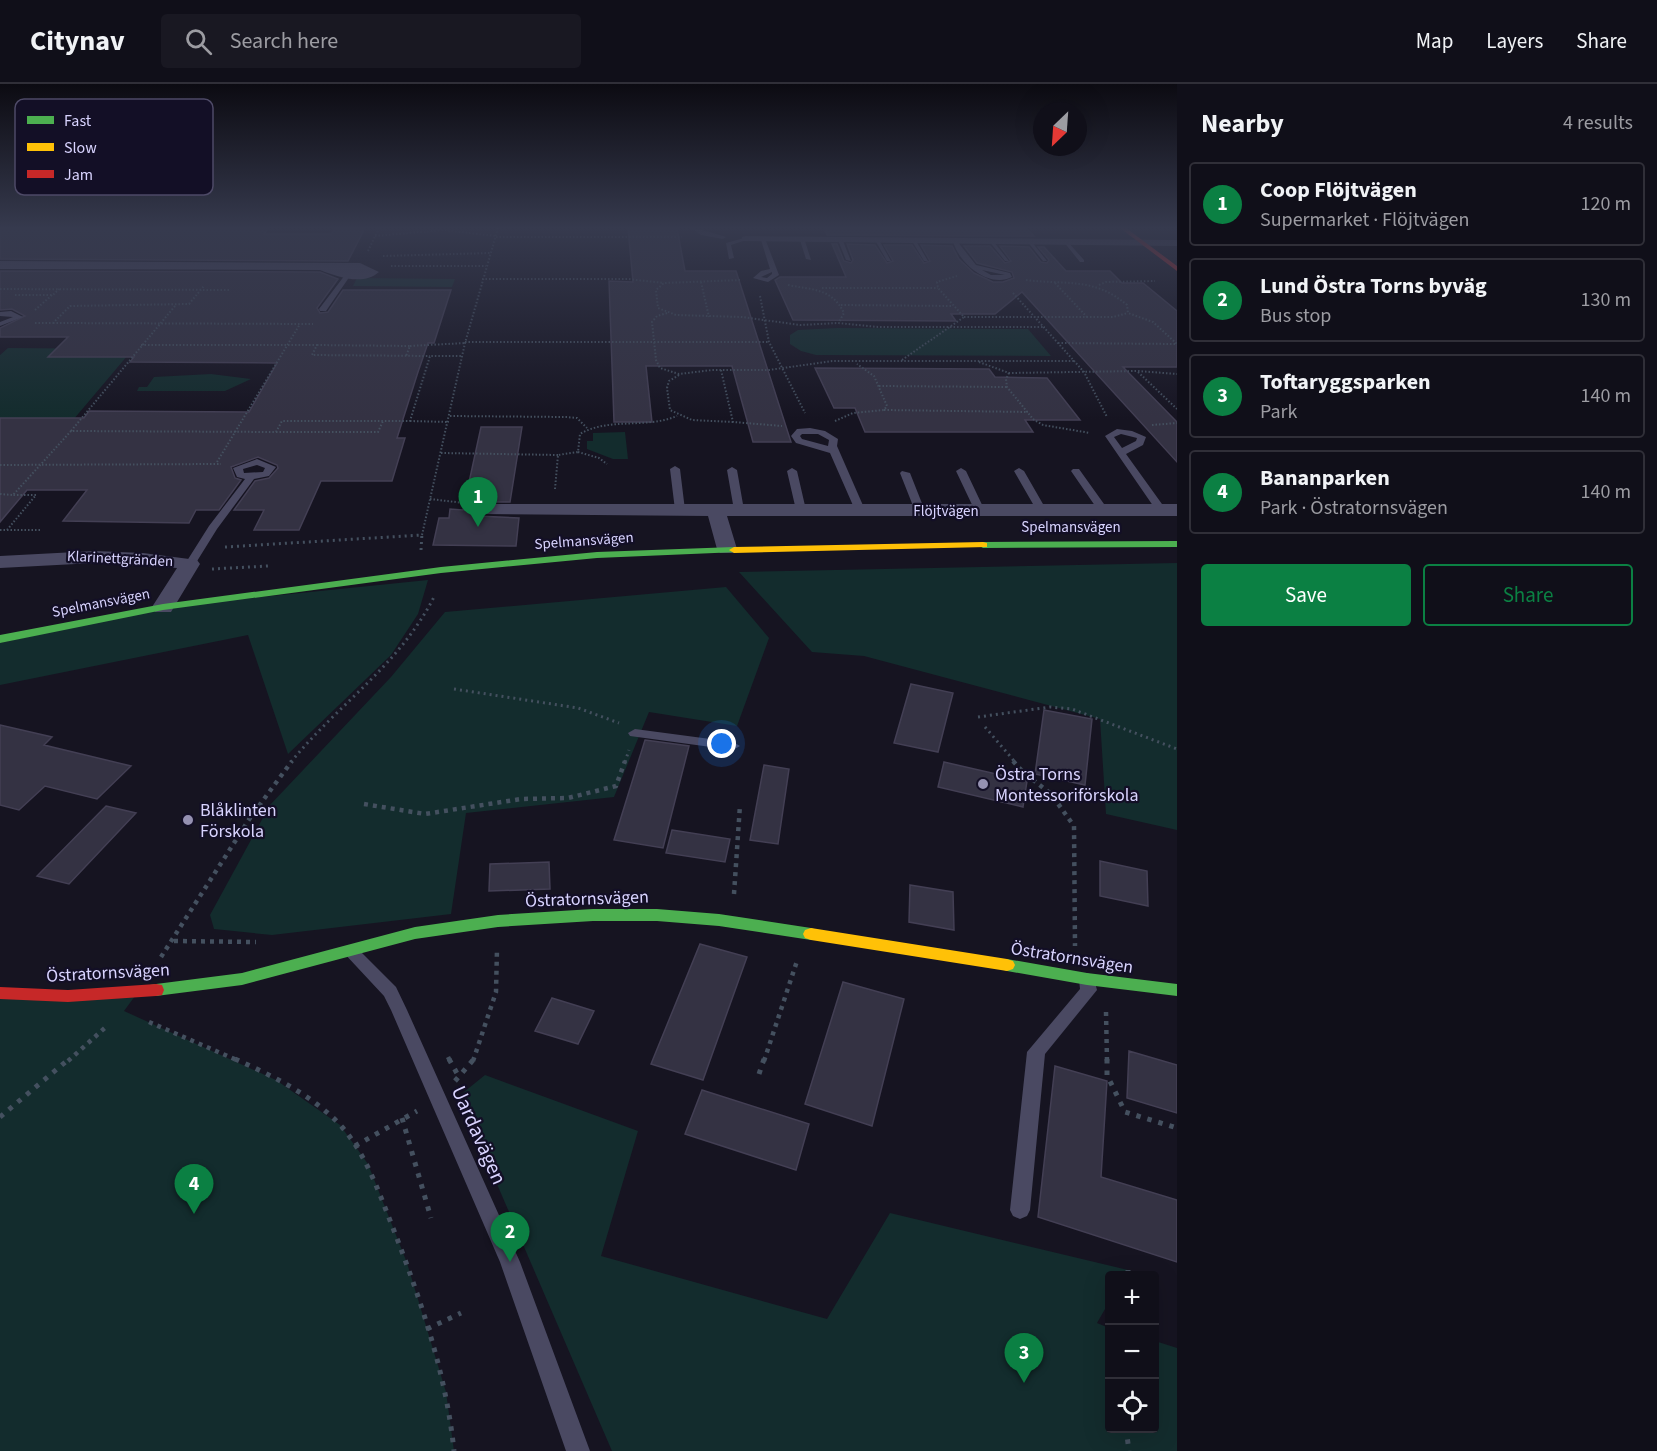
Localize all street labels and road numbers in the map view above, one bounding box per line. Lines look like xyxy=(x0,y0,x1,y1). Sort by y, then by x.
street label: Flöjtvägen xyxy=(913,501,979,522)
street label: Spelmansvägen xyxy=(1021,517,1121,538)
street label: Spelmansvägen xyxy=(534,527,634,555)
street label: Klarinettgränden xyxy=(66,546,174,572)
street label: Spelmansvägen xyxy=(50,583,152,623)
street label: Östratornsvägen xyxy=(525,884,649,914)
street label: Östratornsvägen xyxy=(1009,936,1135,980)
street label: Östratornsvägen xyxy=(46,957,170,989)
street label: Uardavägen xyxy=(444,1081,514,1189)

